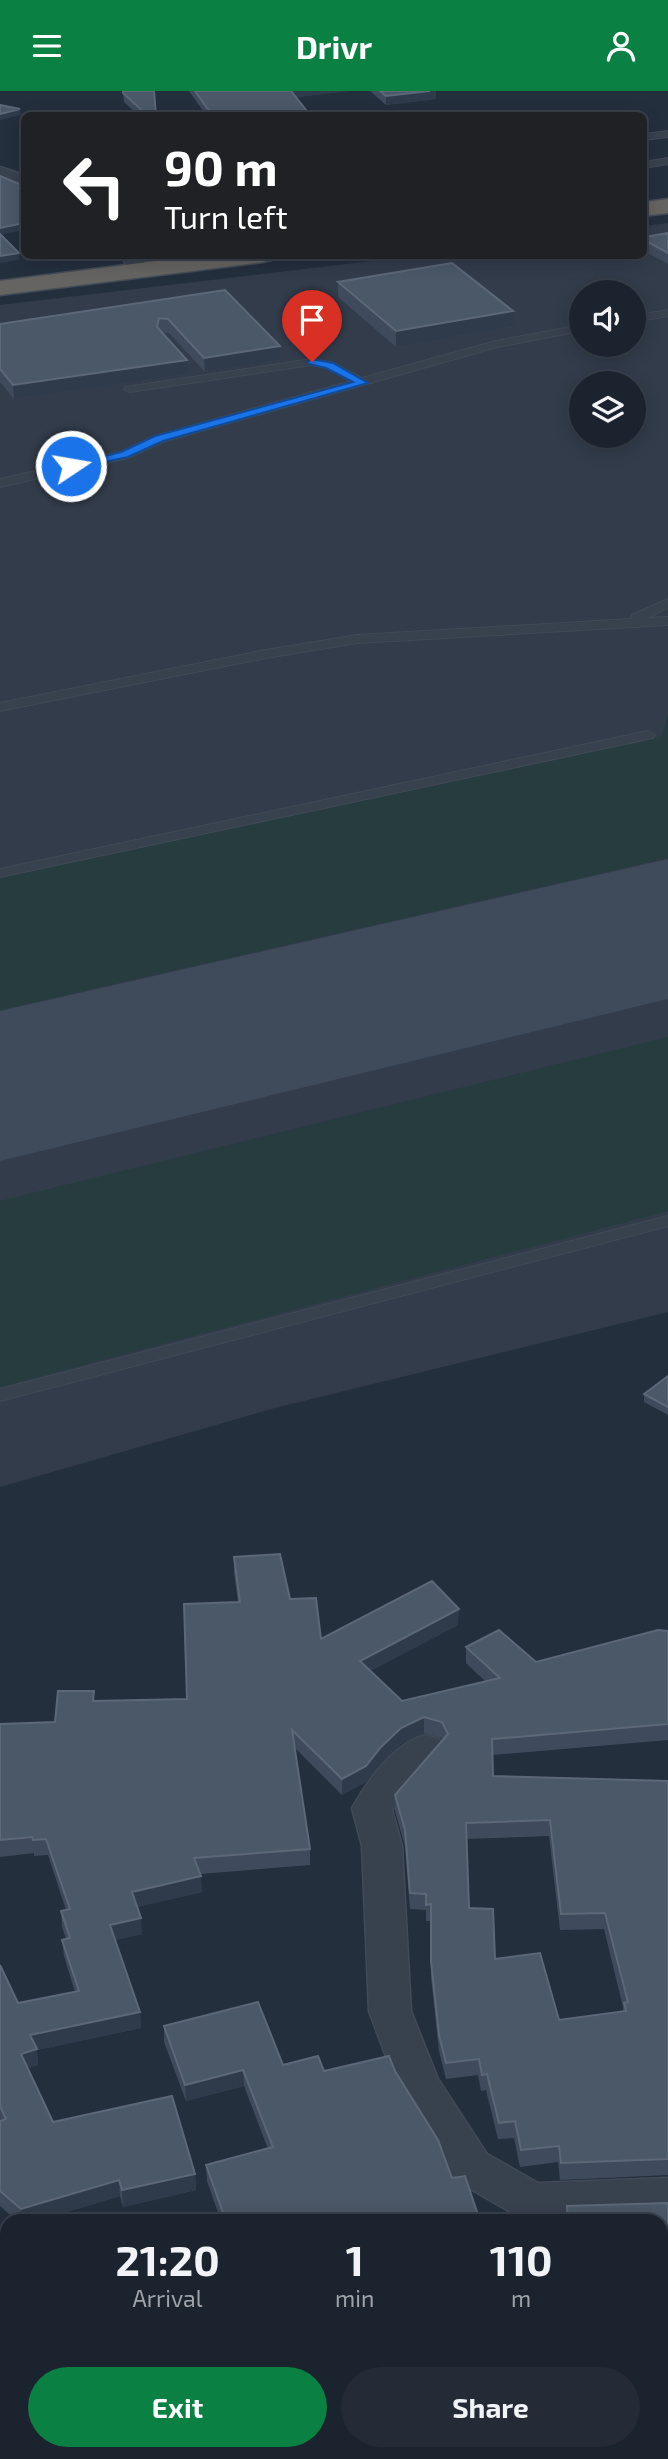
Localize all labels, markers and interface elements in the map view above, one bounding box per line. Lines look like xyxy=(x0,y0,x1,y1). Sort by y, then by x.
icon: menu xyxy=(28,27,66,65)
text: Drivr xyxy=(296,27,372,65)
icon: person xyxy=(602,27,640,65)
text: 90 m xyxy=(164,137,278,196)
icon: left xyxy=(49,140,140,231)
text: Turn left xyxy=(164,197,288,235)
map controls xyxy=(569,280,646,448)
button: sound xyxy=(569,280,646,357)
pin xyxy=(282,290,342,362)
icon: arrive xyxy=(293,301,331,339)
button: layers xyxy=(569,371,646,448)
position arrow xyxy=(34,429,108,503)
text: 21:20 xyxy=(115,2234,220,2284)
text: 1 xyxy=(346,2234,364,2284)
text: 110 xyxy=(490,2234,553,2284)
text: Arrival xyxy=(133,2284,203,2312)
text: min xyxy=(335,2284,374,2312)
text: m xyxy=(511,2284,531,2312)
button: Exit xyxy=(28,2367,327,2447)
button: Share xyxy=(341,2367,640,2447)

